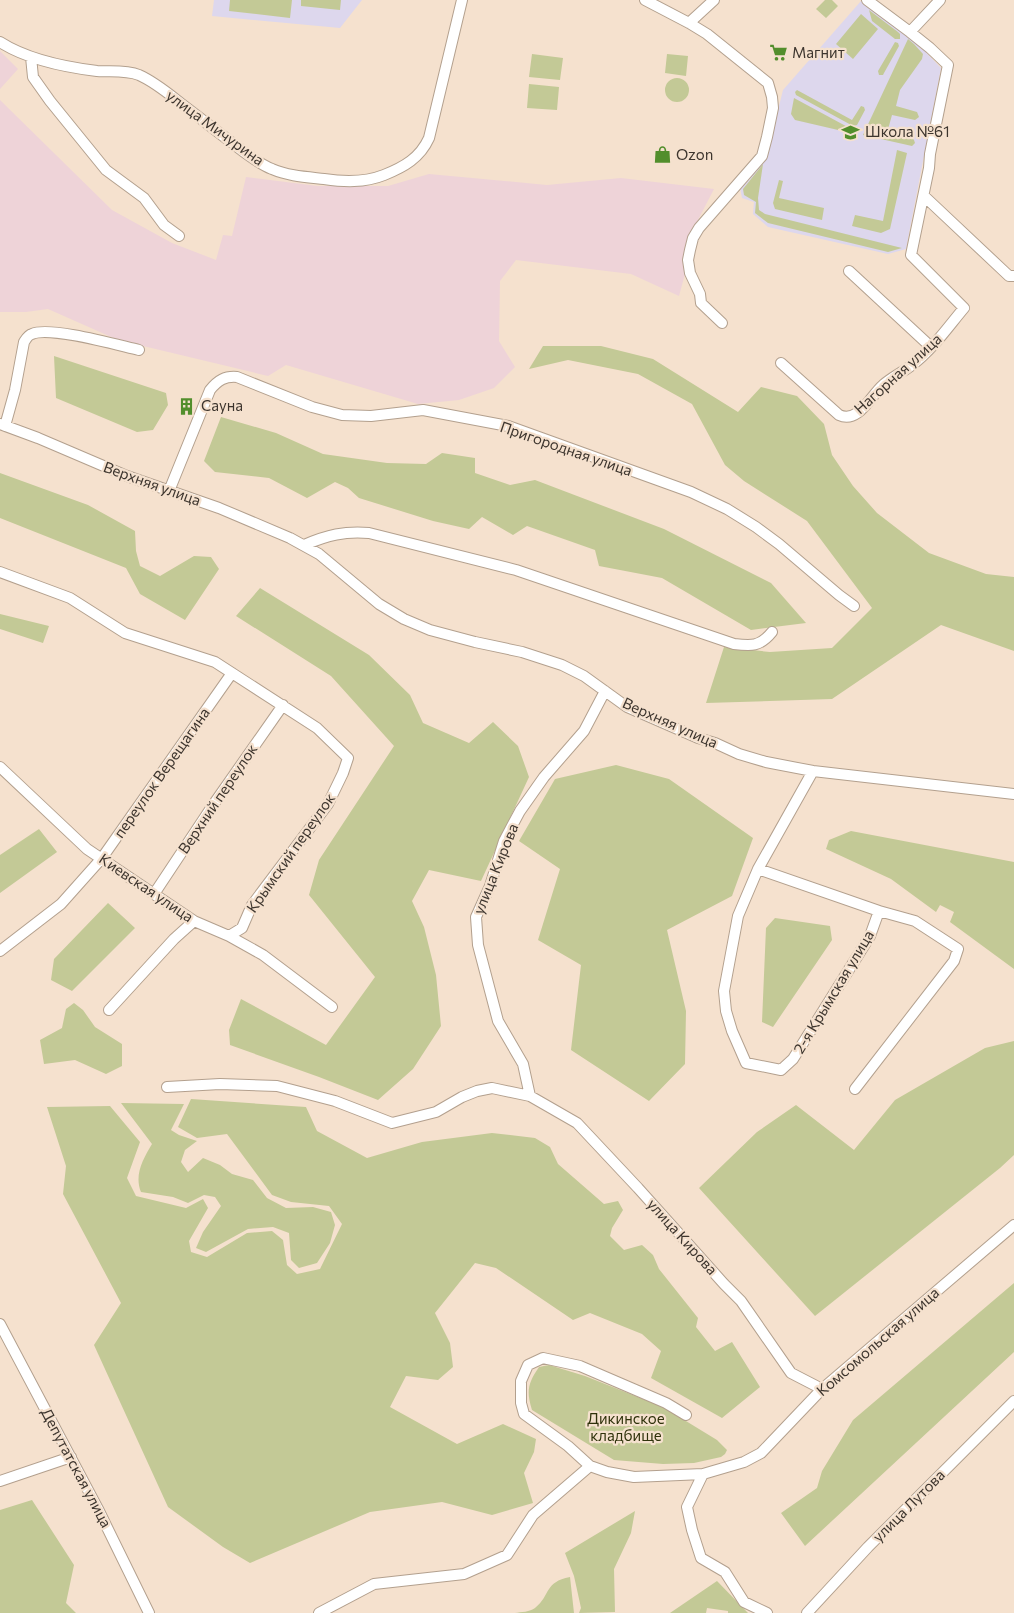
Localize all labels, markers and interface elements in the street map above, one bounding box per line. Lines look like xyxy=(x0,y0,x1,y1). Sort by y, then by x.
supermarket icon: Магнит xyxy=(768,43,788,63)
place label: Магнит xyxy=(792,43,845,61)
street label: улица Мичурина xyxy=(163,86,268,169)
school or university icon: Школа №61 xyxy=(841,122,861,142)
place label: Школа №61 xyxy=(865,122,950,140)
shop icon: Ozon xyxy=(652,145,672,165)
place label: Ozon xyxy=(676,145,713,163)
street label: Нагорная улица xyxy=(850,329,945,417)
building icon: Сауна xyxy=(177,396,197,416)
place label: Сауна xyxy=(201,396,243,414)
street label: Пригородная улица xyxy=(498,417,635,479)
street label: Верхняя улица xyxy=(101,457,203,509)
street label: Верхняя улица xyxy=(620,693,721,751)
street label: переулок Верещагина xyxy=(109,704,213,841)
street label: Верхний переулок xyxy=(174,740,261,857)
street label: Крымский переулок xyxy=(242,789,338,916)
street label: улица Кирова xyxy=(469,821,521,917)
street label: Киевская улица xyxy=(96,849,197,925)
street label: 2-я Крымская улица xyxy=(789,927,877,1056)
street label: улица Кирова xyxy=(644,1195,722,1278)
street label: Комсомольская улица xyxy=(812,1283,942,1399)
street label: Депутатская улица xyxy=(38,1405,116,1530)
park label: Дикинское кладбище xyxy=(587,1409,665,1444)
street label: улица Лутова xyxy=(868,1465,948,1545)

